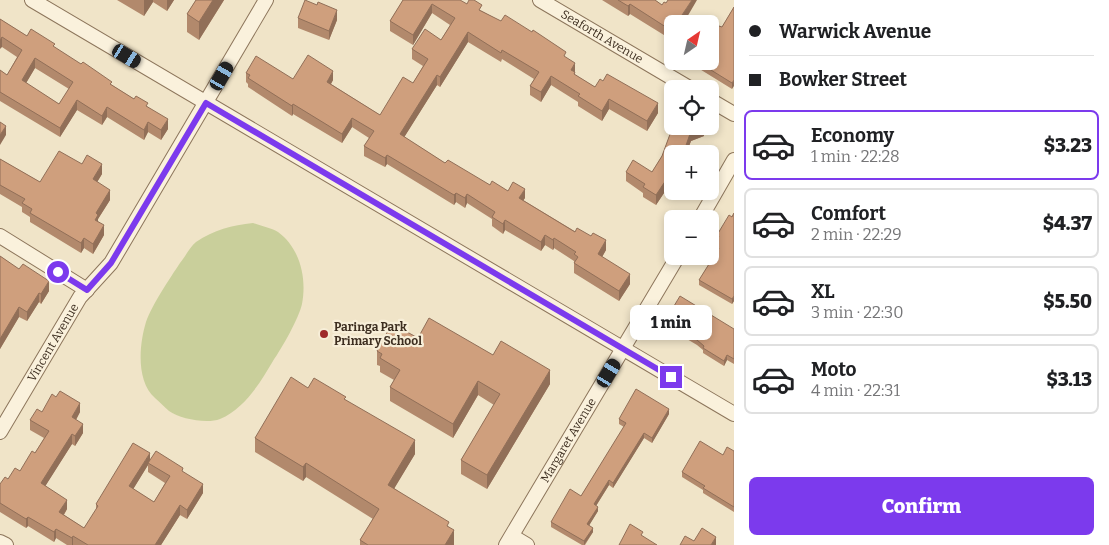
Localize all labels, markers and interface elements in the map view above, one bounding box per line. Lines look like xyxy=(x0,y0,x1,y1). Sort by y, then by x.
street label: Seaforth Avenue xyxy=(558,7,646,66)
north arrow xyxy=(664,15,719,70)
map controls xyxy=(664,15,719,265)
text: Warwick Avenue xyxy=(779,20,931,43)
car xyxy=(110,42,143,70)
car xyxy=(208,59,235,93)
text: Bowker Street xyxy=(779,68,907,91)
button: locate xyxy=(664,80,719,135)
icon: car xyxy=(751,123,796,168)
text: Economy xyxy=(811,124,894,147)
text: $3.23 xyxy=(1044,134,1092,157)
button: + xyxy=(664,145,719,200)
text: 1 min · 22:28 xyxy=(811,147,900,166)
icon: car xyxy=(751,201,796,246)
text: Comfort xyxy=(811,202,886,225)
button: − xyxy=(664,210,719,265)
text: $4.37 xyxy=(1043,212,1092,235)
text: 2 min · 22:29 xyxy=(811,225,902,244)
route start xyxy=(47,261,69,283)
icon: car xyxy=(751,279,796,324)
text: XL xyxy=(811,280,835,303)
text: $5.50 xyxy=(1043,290,1092,313)
street label: Vincent Avenue xyxy=(25,301,82,384)
text: 3 min · 22:30 xyxy=(811,303,903,322)
callout: 1 min xyxy=(630,304,712,340)
text: 1 min xyxy=(651,313,691,332)
place label: Paringa Park Primary School xyxy=(334,320,422,348)
marker: Paringa Park Primary School xyxy=(318,328,330,340)
car xyxy=(594,356,623,390)
icon: car xyxy=(751,357,796,402)
text: Moto xyxy=(811,358,857,381)
route end xyxy=(660,366,682,388)
text: $3.13 xyxy=(1047,368,1092,391)
text: 4 min · 22:31 xyxy=(811,381,900,400)
street label: Margaret Avenue xyxy=(538,395,599,485)
button: Confirm xyxy=(749,477,1094,535)

